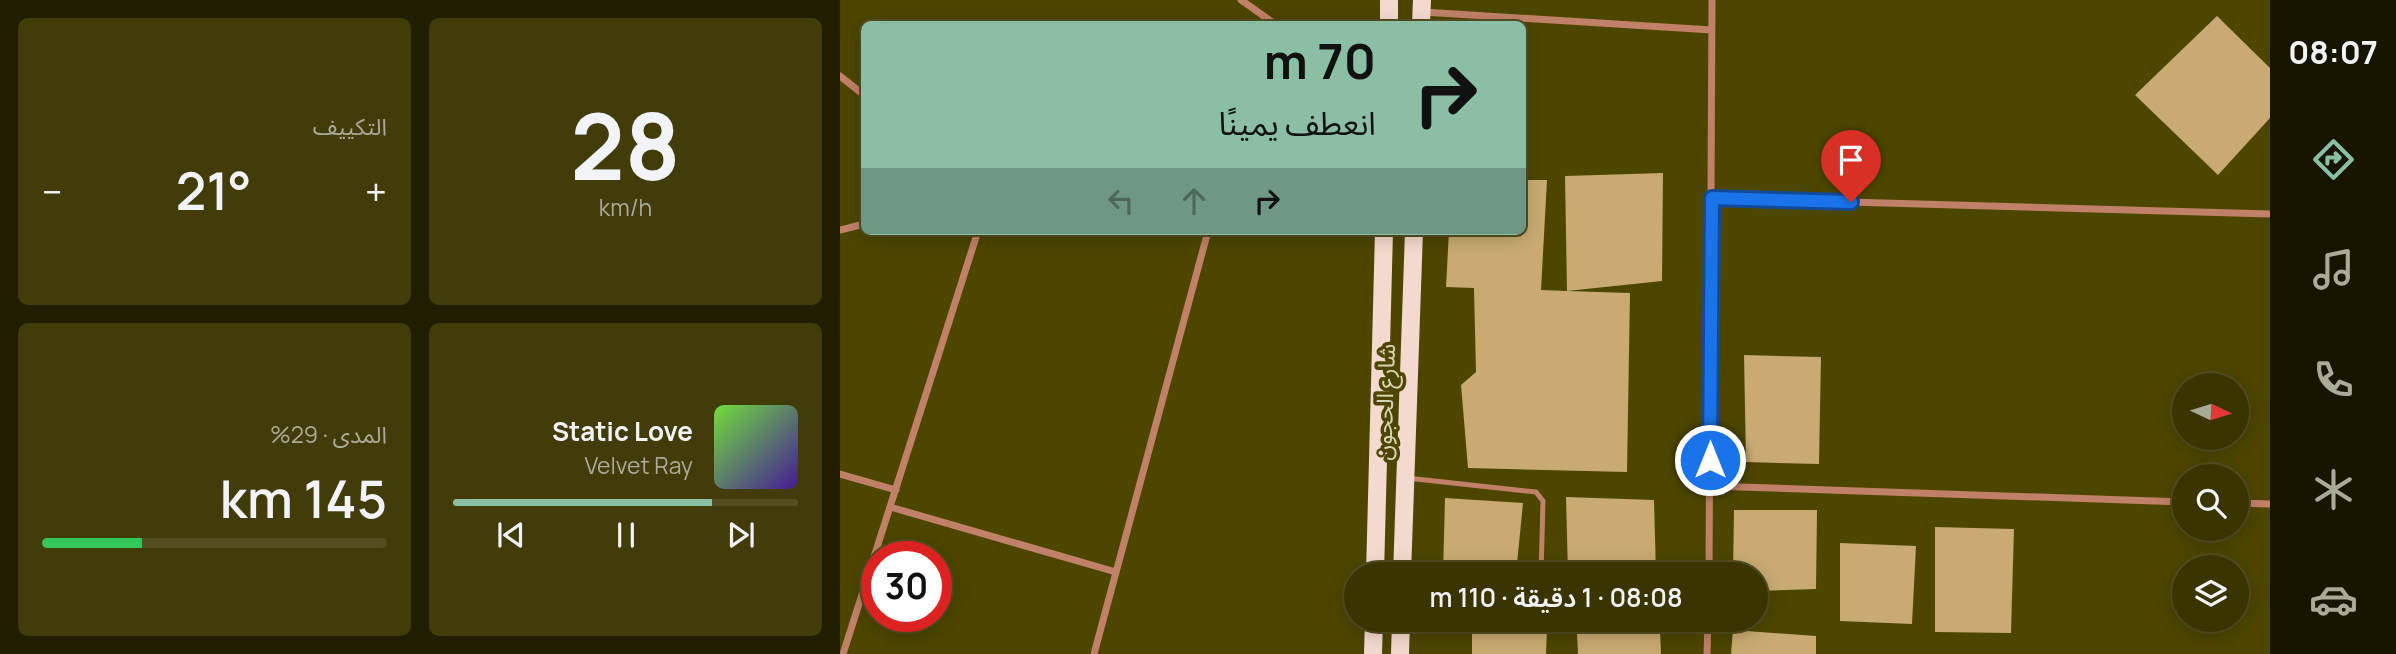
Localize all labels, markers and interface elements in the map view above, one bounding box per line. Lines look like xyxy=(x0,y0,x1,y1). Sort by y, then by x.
text: 70 m xyxy=(1264,27,1376,94)
text: 08:07 xyxy=(2288,30,2378,74)
icon: right xyxy=(1400,49,1491,140)
text: 28 xyxy=(571,83,680,207)
text: انعطف يمينًا xyxy=(1219,101,1376,145)
text: التكييف xyxy=(313,110,387,142)
pin xyxy=(1821,130,1881,202)
icon: directions xyxy=(2309,135,2358,184)
icon: arrive xyxy=(1832,141,1870,179)
text: 21° xyxy=(176,155,252,226)
text: − xyxy=(42,165,63,217)
text: + xyxy=(365,165,387,217)
icon: left xyxy=(1102,182,1140,220)
icon: ahead xyxy=(1175,182,1213,220)
icon: right xyxy=(1248,182,1286,220)
text: km/h xyxy=(599,191,652,223)
icon: music xyxy=(2309,245,2358,294)
street label: شارع الحجون xyxy=(1366,343,1404,461)
icon: phone xyxy=(2309,355,2358,404)
north arrow xyxy=(2172,373,2249,450)
map controls xyxy=(2172,373,2249,632)
text: Static Love xyxy=(552,413,693,449)
text: المدى · 29% xyxy=(270,418,387,450)
position arrow xyxy=(1673,423,1747,497)
text: Velvet Ray xyxy=(584,449,693,481)
text: 145 km xyxy=(220,463,387,534)
button: search xyxy=(2172,464,2249,541)
icon: climate xyxy=(2309,465,2358,514)
icon: previous xyxy=(492,516,530,554)
icon: pause xyxy=(607,516,645,554)
icon: next xyxy=(722,516,760,554)
speed limit sign: 30 xyxy=(861,541,952,632)
button: layers xyxy=(2172,555,2249,632)
icon: car xyxy=(2309,575,2358,624)
text: 08:08 · 1 دقيقة · 110 m xyxy=(1429,579,1683,615)

